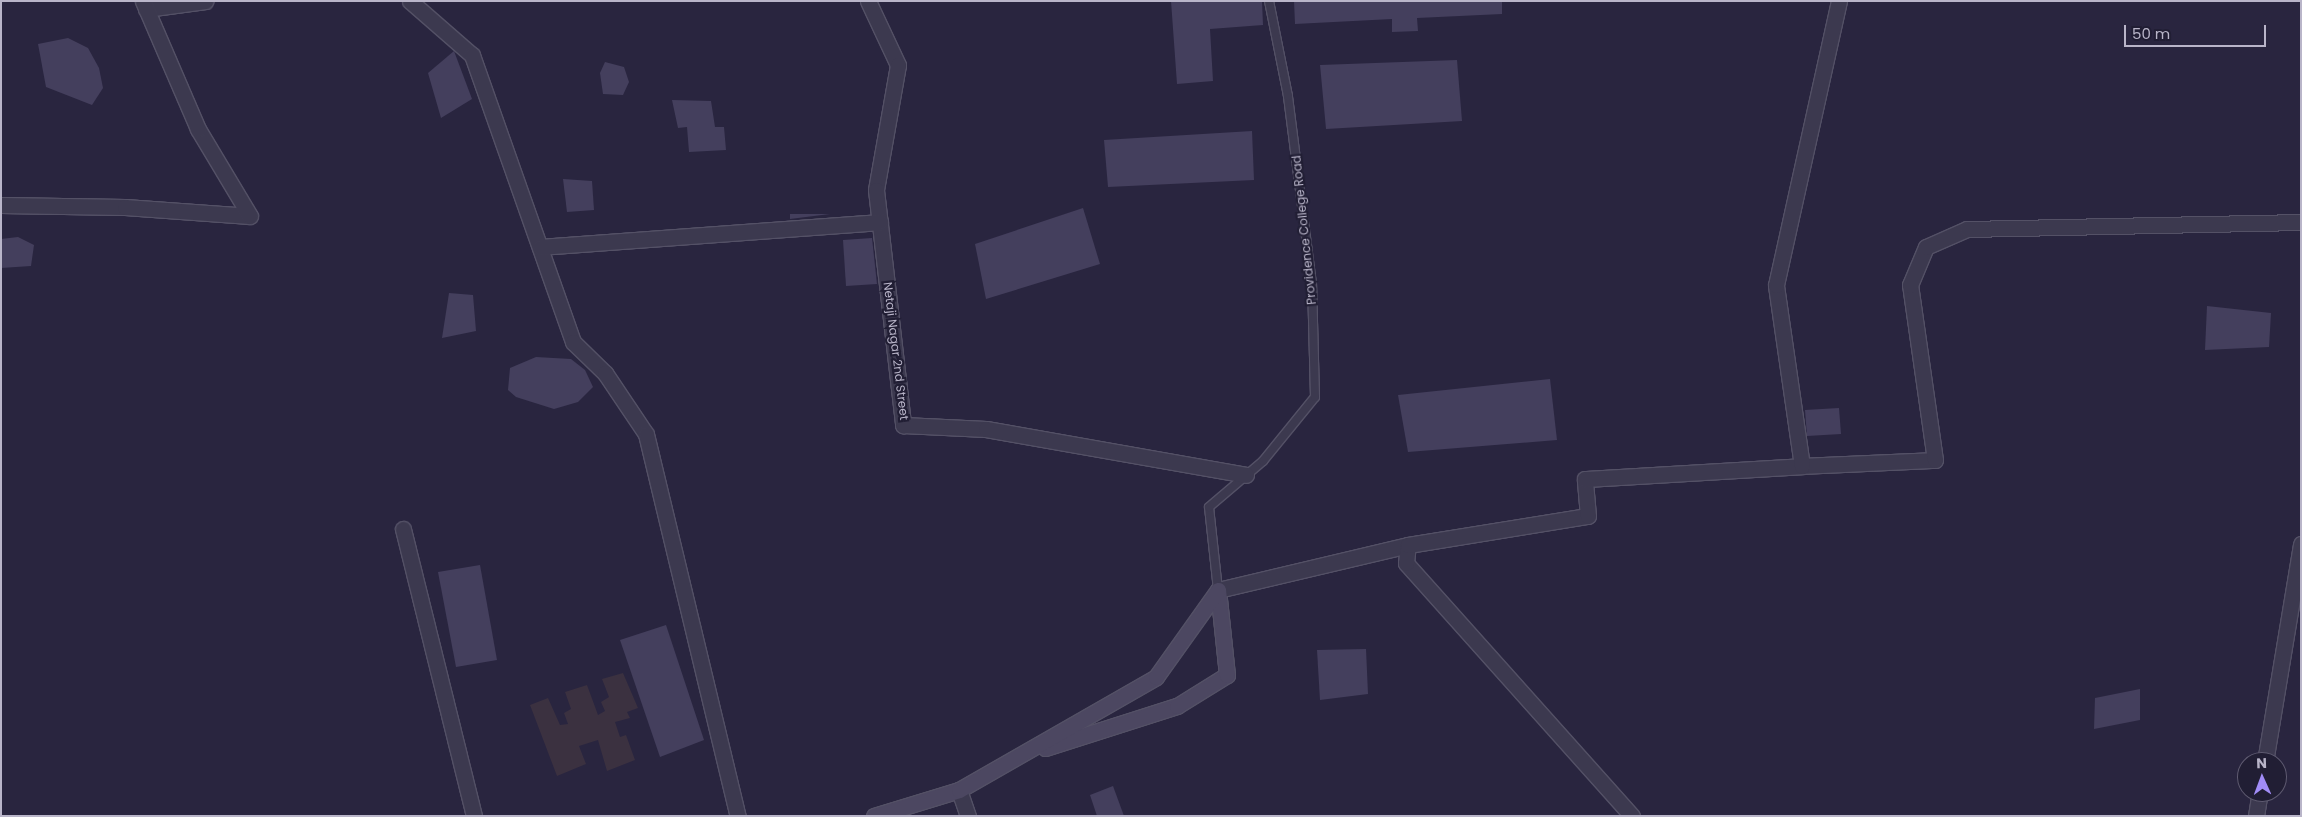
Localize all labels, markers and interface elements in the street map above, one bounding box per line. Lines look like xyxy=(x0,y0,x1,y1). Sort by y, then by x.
scale bar xyxy=(2127,15,2270,47)
text: 50 m xyxy=(2132,23,2170,44)
street label: Providence College Road xyxy=(1289,155,1319,305)
street label: Netaji Nagar 2nd Street xyxy=(880,281,912,421)
north arrow xyxy=(2237,752,2287,802)
text: N xyxy=(2256,753,2267,773)

